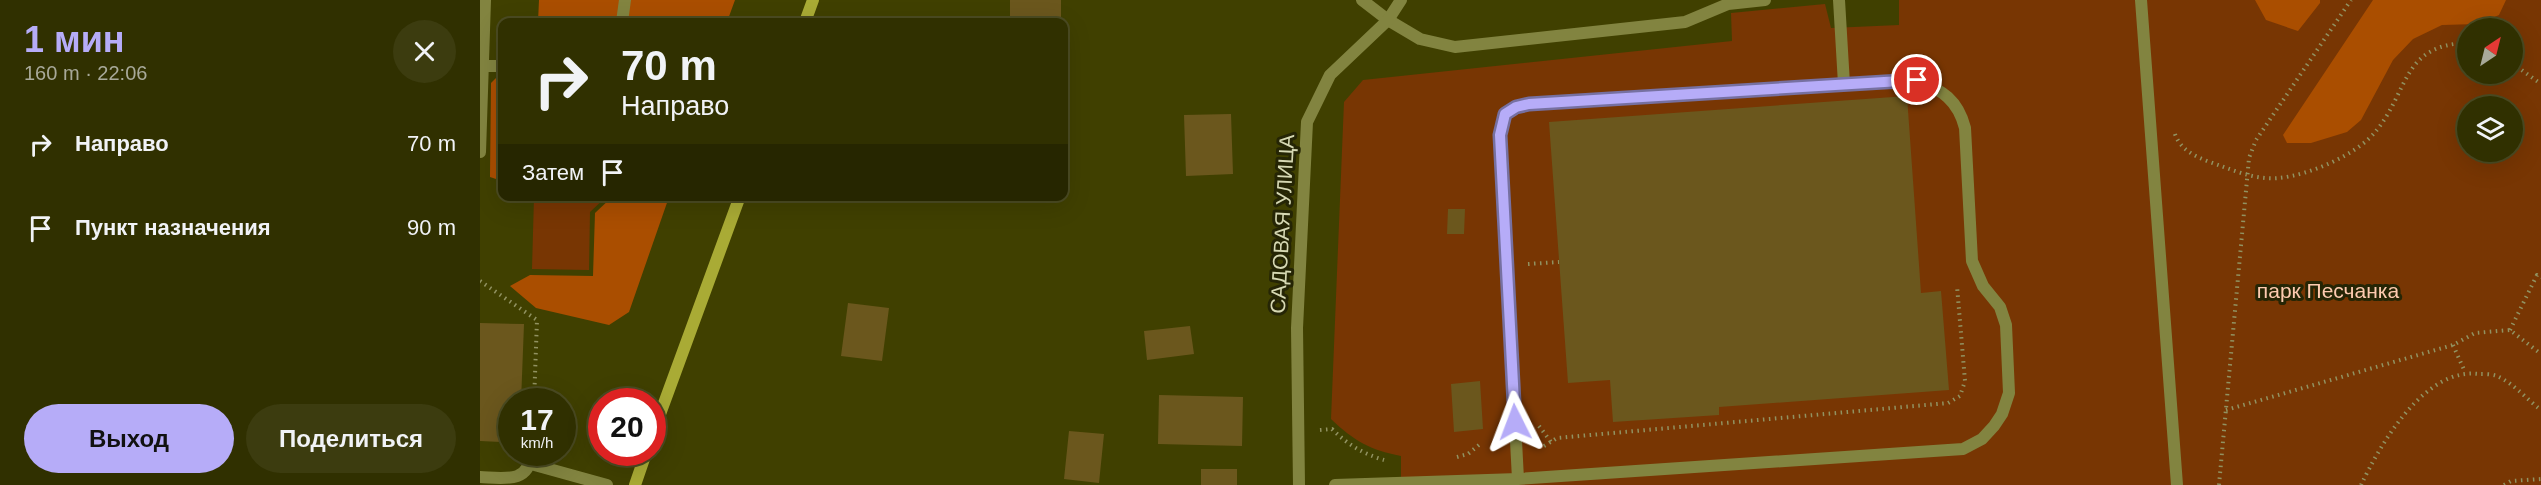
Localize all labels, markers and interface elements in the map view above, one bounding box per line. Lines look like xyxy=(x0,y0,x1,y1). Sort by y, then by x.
north arrow xyxy=(2457,18,2523,84)
map controls xyxy=(2457,18,2523,162)
text: 1 мин xyxy=(24,19,125,60)
button: close xyxy=(393,20,456,83)
icon: right xyxy=(522,42,600,120)
text: 70 m xyxy=(621,42,717,89)
pin xyxy=(1891,54,1942,105)
text: 160 m · 22:06 xyxy=(24,62,147,84)
icon: arrive xyxy=(1900,63,1933,96)
text: Направо xyxy=(621,91,729,121)
button: layers xyxy=(2457,96,2523,162)
icon: right xyxy=(24,128,57,161)
text: Направо xyxy=(75,131,169,156)
text: 70 m xyxy=(407,131,456,156)
street label: САДОВАЯ УЛИЦА xyxy=(1266,134,1298,314)
icon: arrive xyxy=(596,156,629,189)
text: Затем xyxy=(522,160,584,185)
icon: arrive xyxy=(24,212,57,245)
text: Пункт назначения xyxy=(75,215,271,240)
text: 90 m xyxy=(407,215,456,240)
park label: парк Песчанка xyxy=(2257,279,2399,302)
speed limit sign: 20 xyxy=(588,388,666,466)
position arrow xyxy=(1483,390,1547,454)
text: 17 xyxy=(520,403,554,436)
button: Выход xyxy=(24,404,234,473)
button: Поделиться xyxy=(246,404,456,473)
text: km/h xyxy=(521,434,553,451)

